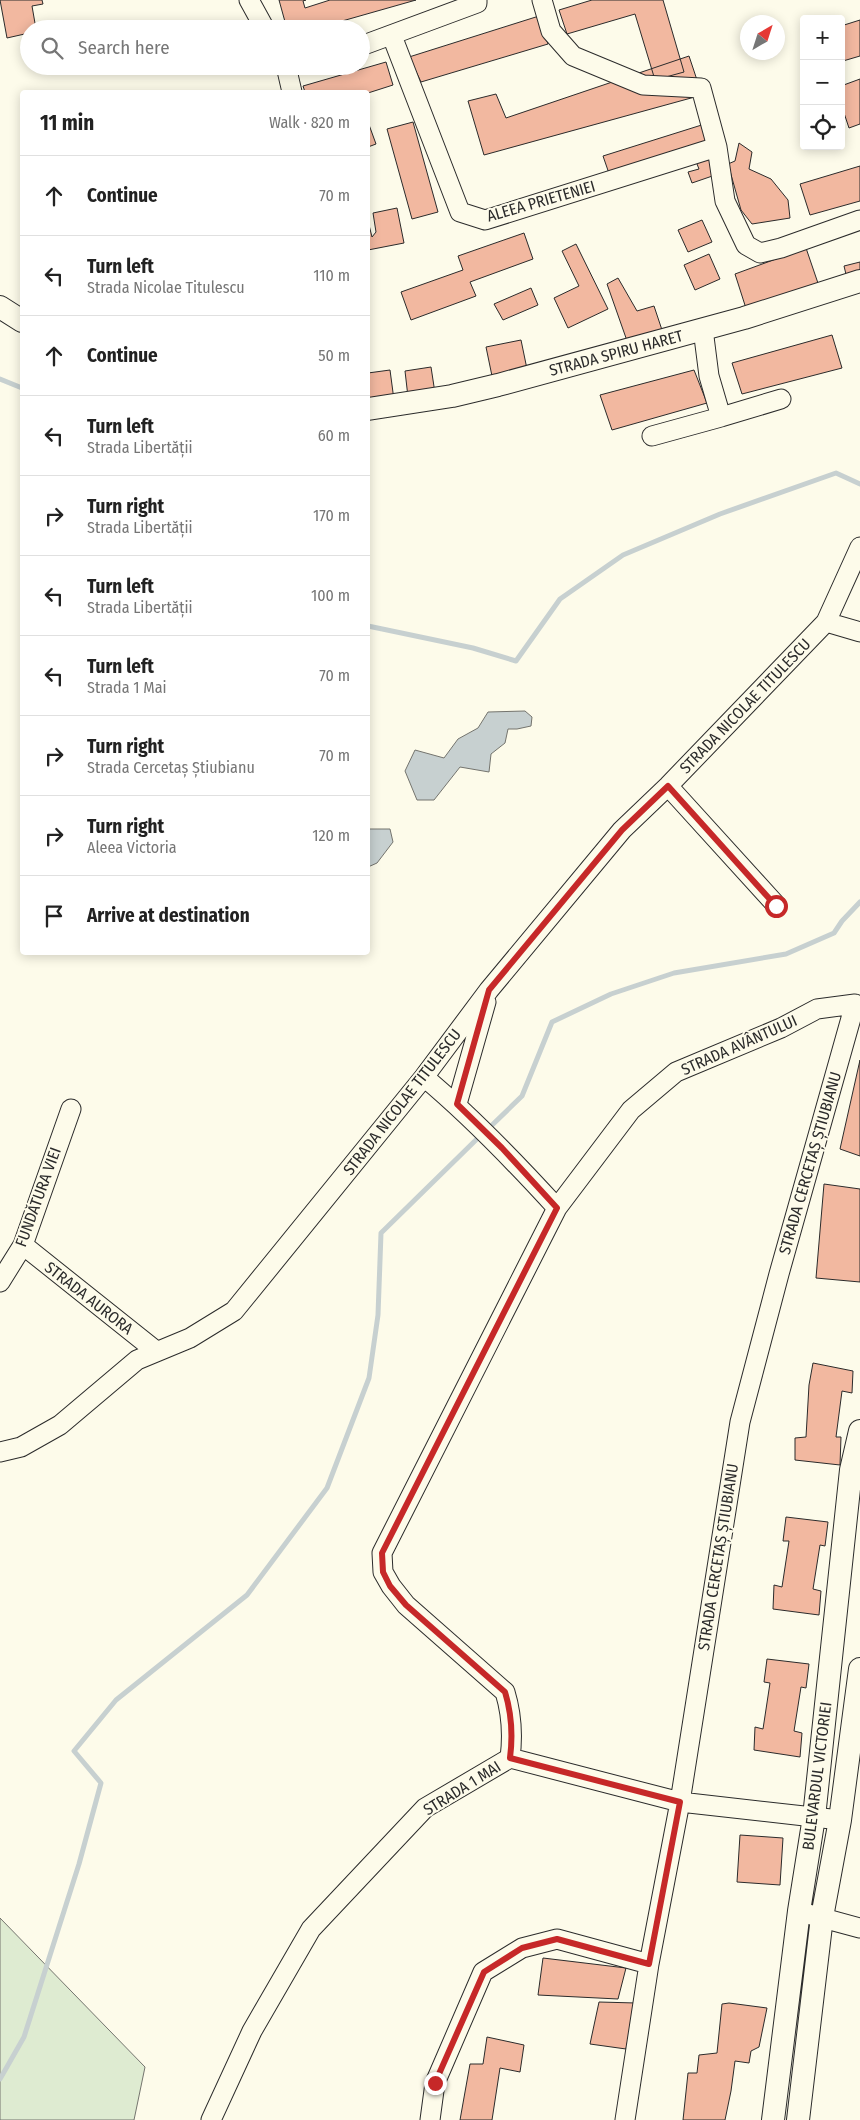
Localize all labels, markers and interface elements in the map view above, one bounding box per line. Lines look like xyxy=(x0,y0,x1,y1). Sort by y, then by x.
north arrow xyxy=(740,15,785,60)
map controls xyxy=(800,15,845,150)
button: + xyxy=(800,15,845,60)
search box xyxy=(20,20,370,75)
icon: search xyxy=(38,34,66,62)
text: Search here xyxy=(78,36,170,59)
button: − xyxy=(800,60,845,105)
button: locate xyxy=(800,105,845,150)
text: 11 min xyxy=(40,110,94,136)
text: Walk · 820 m xyxy=(269,113,350,132)
street label: ALEEA PRIETENIEI xyxy=(485,176,597,226)
icon: ahead xyxy=(40,182,68,210)
text: Continue xyxy=(87,184,158,207)
text: 70 m xyxy=(319,186,350,205)
text: Turn left xyxy=(87,255,154,278)
icon: left xyxy=(40,262,68,290)
text: 110 m xyxy=(313,266,350,285)
text: Strada Nicolae Titulescu xyxy=(87,278,245,297)
street label: STRADA SPIRU HARET xyxy=(547,326,685,380)
icon: ahead xyxy=(40,342,68,370)
text: Continue xyxy=(87,344,158,367)
text: 50 m xyxy=(318,346,350,365)
text: Turn left xyxy=(87,415,154,438)
icon: left xyxy=(40,422,68,450)
text: 60 m xyxy=(318,426,350,445)
text: Strada Libertății xyxy=(87,438,193,457)
text: Turn right xyxy=(87,495,164,518)
icon: right xyxy=(40,502,68,530)
text: 170 m xyxy=(313,506,350,525)
text: Strada Libertății xyxy=(87,518,193,537)
text: Turn left xyxy=(87,575,154,598)
icon: left xyxy=(40,582,68,610)
text: 100 m xyxy=(311,586,350,605)
text: Strada Libertății xyxy=(87,598,193,617)
street label: STRADA NICOLAE TITULESCU xyxy=(676,635,814,777)
text: Turn left xyxy=(87,655,154,678)
icon: left xyxy=(40,662,68,690)
text: 70 m xyxy=(319,666,350,685)
text: Strada 1 Mai xyxy=(87,678,167,697)
text: Turn right xyxy=(87,735,164,758)
icon: right xyxy=(40,742,68,770)
text: 70 m xyxy=(319,746,350,765)
text: Strada Cercetaș Știubianu xyxy=(87,758,255,777)
text: Turn right xyxy=(87,815,164,838)
icon: right xyxy=(40,822,68,850)
text: 120 m xyxy=(312,826,350,845)
text: Aleea Victoria xyxy=(87,838,177,857)
route start xyxy=(765,895,788,918)
icon: arrive xyxy=(40,902,68,930)
text: Arrive at destination xyxy=(87,904,250,927)
street label: STRADA AVÂNTULUI xyxy=(678,1011,800,1079)
street label: STRADA NICOLAE TITULESCU xyxy=(339,1025,465,1179)
street label: STRADA CERCETAȘ ȘTIUBIANU xyxy=(775,1070,846,1257)
street label: FUNDĂTURA VIEI xyxy=(10,1144,65,1249)
street label: STRADA AURORA xyxy=(41,1258,137,1339)
street label: STRADA CERCETAȘ ȘTIUBIANU xyxy=(694,1462,743,1652)
street label: BULEVARDUL VICTORIEI xyxy=(798,1701,836,1851)
street label: STRADA 1 MAI xyxy=(420,1757,504,1819)
route end xyxy=(424,2072,447,2095)

